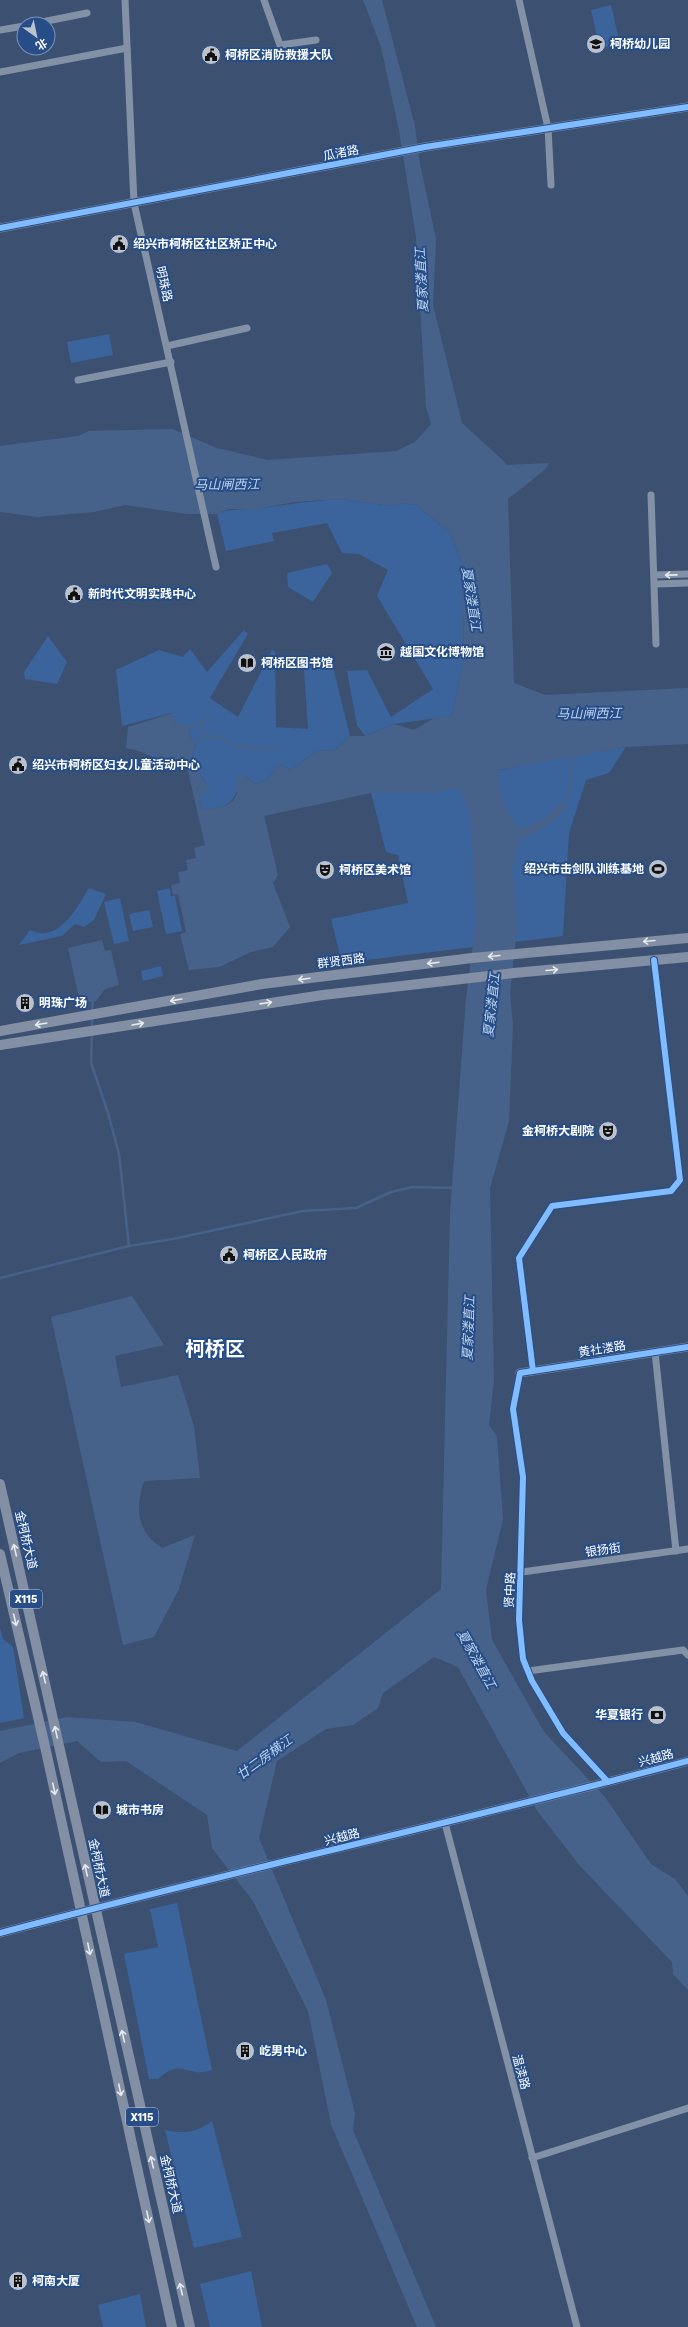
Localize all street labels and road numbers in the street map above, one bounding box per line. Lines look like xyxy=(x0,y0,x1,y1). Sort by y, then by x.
street label: 瓜渚路 xyxy=(322,143,360,163)
street label: 明珠路 xyxy=(153,265,175,303)
street label: 群贤西路 xyxy=(316,951,366,971)
street label: 黄社溇路 xyxy=(577,1338,627,1360)
street label: 金柯桥大道 xyxy=(12,1509,40,1571)
street label: 银扬街 xyxy=(584,1541,622,1559)
street label: 贤中路 xyxy=(502,1572,518,1608)
road number: X115 xyxy=(10,1590,42,1608)
street label: 兴越路 xyxy=(637,1747,675,1769)
street label: 兴越路 xyxy=(323,1826,361,1848)
street label: 金柯桥大道 xyxy=(86,1837,112,1899)
street label: 温渎路 xyxy=(510,2053,532,2091)
road number: X115 xyxy=(126,2108,158,2126)
street label: 金柯桥大道 xyxy=(157,2153,185,2215)

